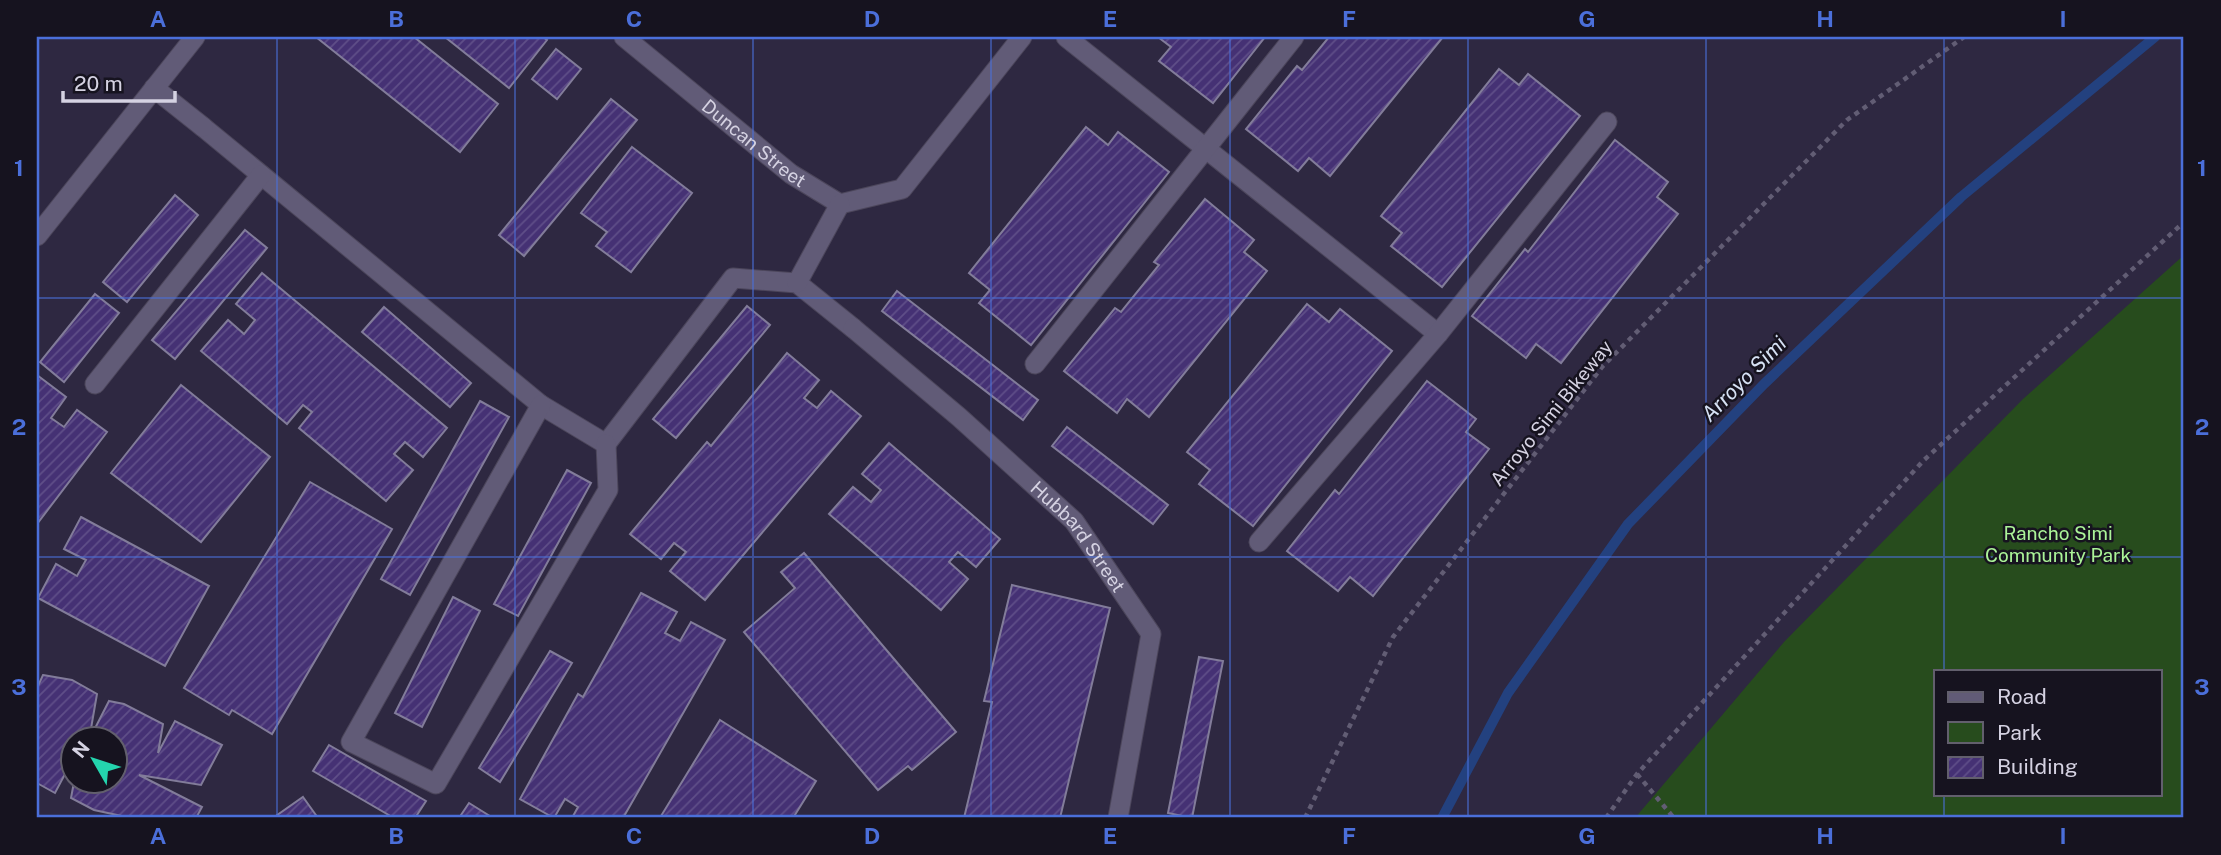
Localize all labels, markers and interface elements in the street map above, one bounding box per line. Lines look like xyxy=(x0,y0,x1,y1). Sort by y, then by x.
text: A xyxy=(150,5,167,32)
text: B xyxy=(388,5,404,32)
text: C xyxy=(626,5,642,32)
text: D xyxy=(864,5,880,32)
text: E xyxy=(1103,5,1117,32)
text: F xyxy=(1342,5,1356,32)
text: G xyxy=(1578,5,1596,32)
text: H xyxy=(1816,5,1834,32)
text: I xyxy=(2059,5,2067,32)
scale bar xyxy=(63,60,175,104)
text: 20 m xyxy=(74,71,123,96)
street label: Duncan Street xyxy=(698,95,810,192)
text: 1 xyxy=(14,154,24,181)
text: 1 xyxy=(2197,154,2207,181)
water label: Arroyo Simi xyxy=(1696,331,1791,426)
street label: Arroyo Simi Bikeway xyxy=(1486,336,1616,490)
text: 2 xyxy=(12,413,26,440)
text: 2 xyxy=(2195,413,2209,440)
street label: Hubbard Street xyxy=(1026,476,1130,596)
park label: Rancho Simi Community Park xyxy=(1985,522,2131,566)
legend xyxy=(1934,670,2162,796)
text: 3 xyxy=(11,673,27,700)
text: 3 xyxy=(2194,673,2210,700)
text: Road xyxy=(1997,684,2047,709)
text: Park xyxy=(1997,720,2042,745)
north arrow xyxy=(60,726,130,796)
text: N xyxy=(68,737,94,762)
text: Building xyxy=(1997,754,2078,779)
text: A xyxy=(150,822,167,849)
text: B xyxy=(388,822,404,849)
text: C xyxy=(626,822,642,849)
text: D xyxy=(864,822,880,849)
text: E xyxy=(1103,822,1117,849)
text: F xyxy=(1342,822,1356,849)
text: G xyxy=(1578,822,1596,849)
text: H xyxy=(1816,822,1834,849)
text: I xyxy=(2059,822,2067,849)

